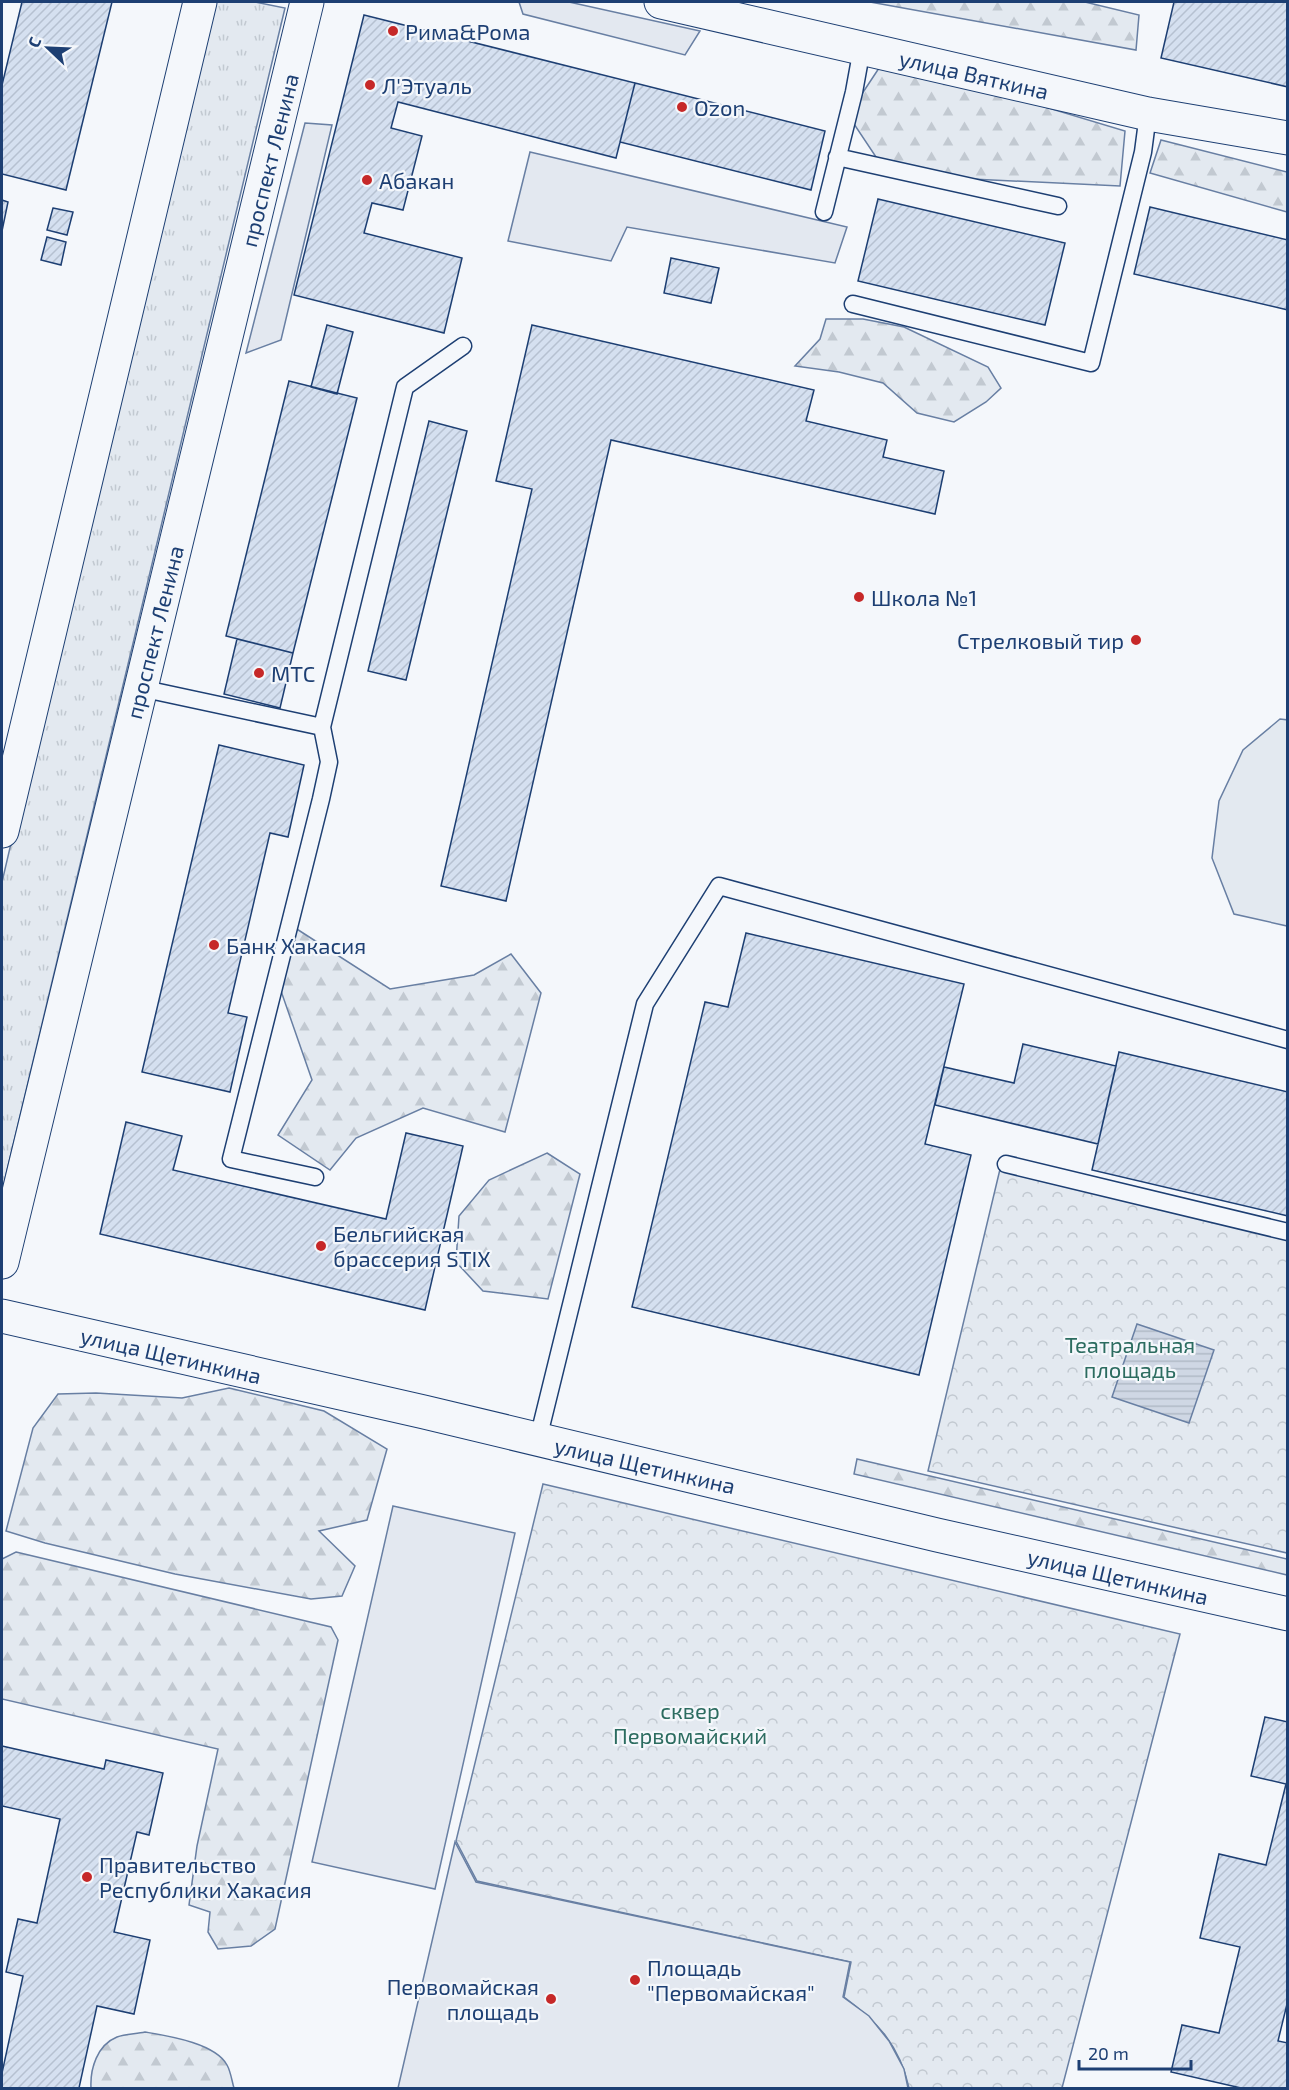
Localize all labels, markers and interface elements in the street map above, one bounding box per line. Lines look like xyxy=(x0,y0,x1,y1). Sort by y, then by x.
north arrow xyxy=(18,18,78,78)
place label: Рима&Рома xyxy=(405,18,531,44)
marker: Рима&Рома xyxy=(386,24,400,38)
text: С xyxy=(23,34,44,50)
street label: улица Вяткина xyxy=(897,44,1051,105)
street label: проспект Ленина xyxy=(235,71,303,249)
place label: Л'Этуаль xyxy=(382,72,472,99)
marker: Л'Этуаль xyxy=(363,78,377,92)
place label: Ozon xyxy=(694,94,745,120)
marker: Ozon xyxy=(675,100,689,114)
place label: Абакан xyxy=(379,167,454,193)
marker: Абакан xyxy=(360,173,374,187)
street label: проспект Ленина xyxy=(120,543,188,721)
place label: Школа №1 xyxy=(871,584,977,610)
marker: Школа №1 xyxy=(852,590,866,604)
place label: Стрелковый тир xyxy=(957,627,1124,653)
marker: Стрелковый тир xyxy=(1129,633,1143,647)
place label: МТС xyxy=(271,660,315,686)
marker: МТС xyxy=(252,666,266,680)
place label: Банк Хакасия xyxy=(226,932,366,958)
marker: Банк Хакасия xyxy=(207,938,221,952)
place label: Бельгийская брассерия STIX xyxy=(333,1220,491,1271)
marker: Бельгийская брассерия STIX xyxy=(314,1239,328,1253)
street label: улица Щетинкина xyxy=(78,1322,264,1389)
park label: Театральная площадь xyxy=(1065,1331,1195,1382)
street label: улица Щетинкина xyxy=(552,1432,738,1499)
street label: улица Щетинкина xyxy=(1025,1543,1211,1610)
park label: сквер Первомайский xyxy=(613,1697,767,1748)
place label: Правительство Республики Хакасия xyxy=(99,1851,312,1903)
marker: Правительство Республики Хакасия xyxy=(80,1870,94,1884)
place label: Площадь "Первомайская" xyxy=(647,1954,815,2005)
place label: Первомайская площадь xyxy=(387,1973,539,2024)
marker: Площадь "Первомайская" xyxy=(628,1973,642,1987)
marker: Первомайская площадь xyxy=(544,1992,558,2006)
scale bar xyxy=(1079,2033,1192,2071)
text: 20 m xyxy=(1088,2042,1129,2064)

